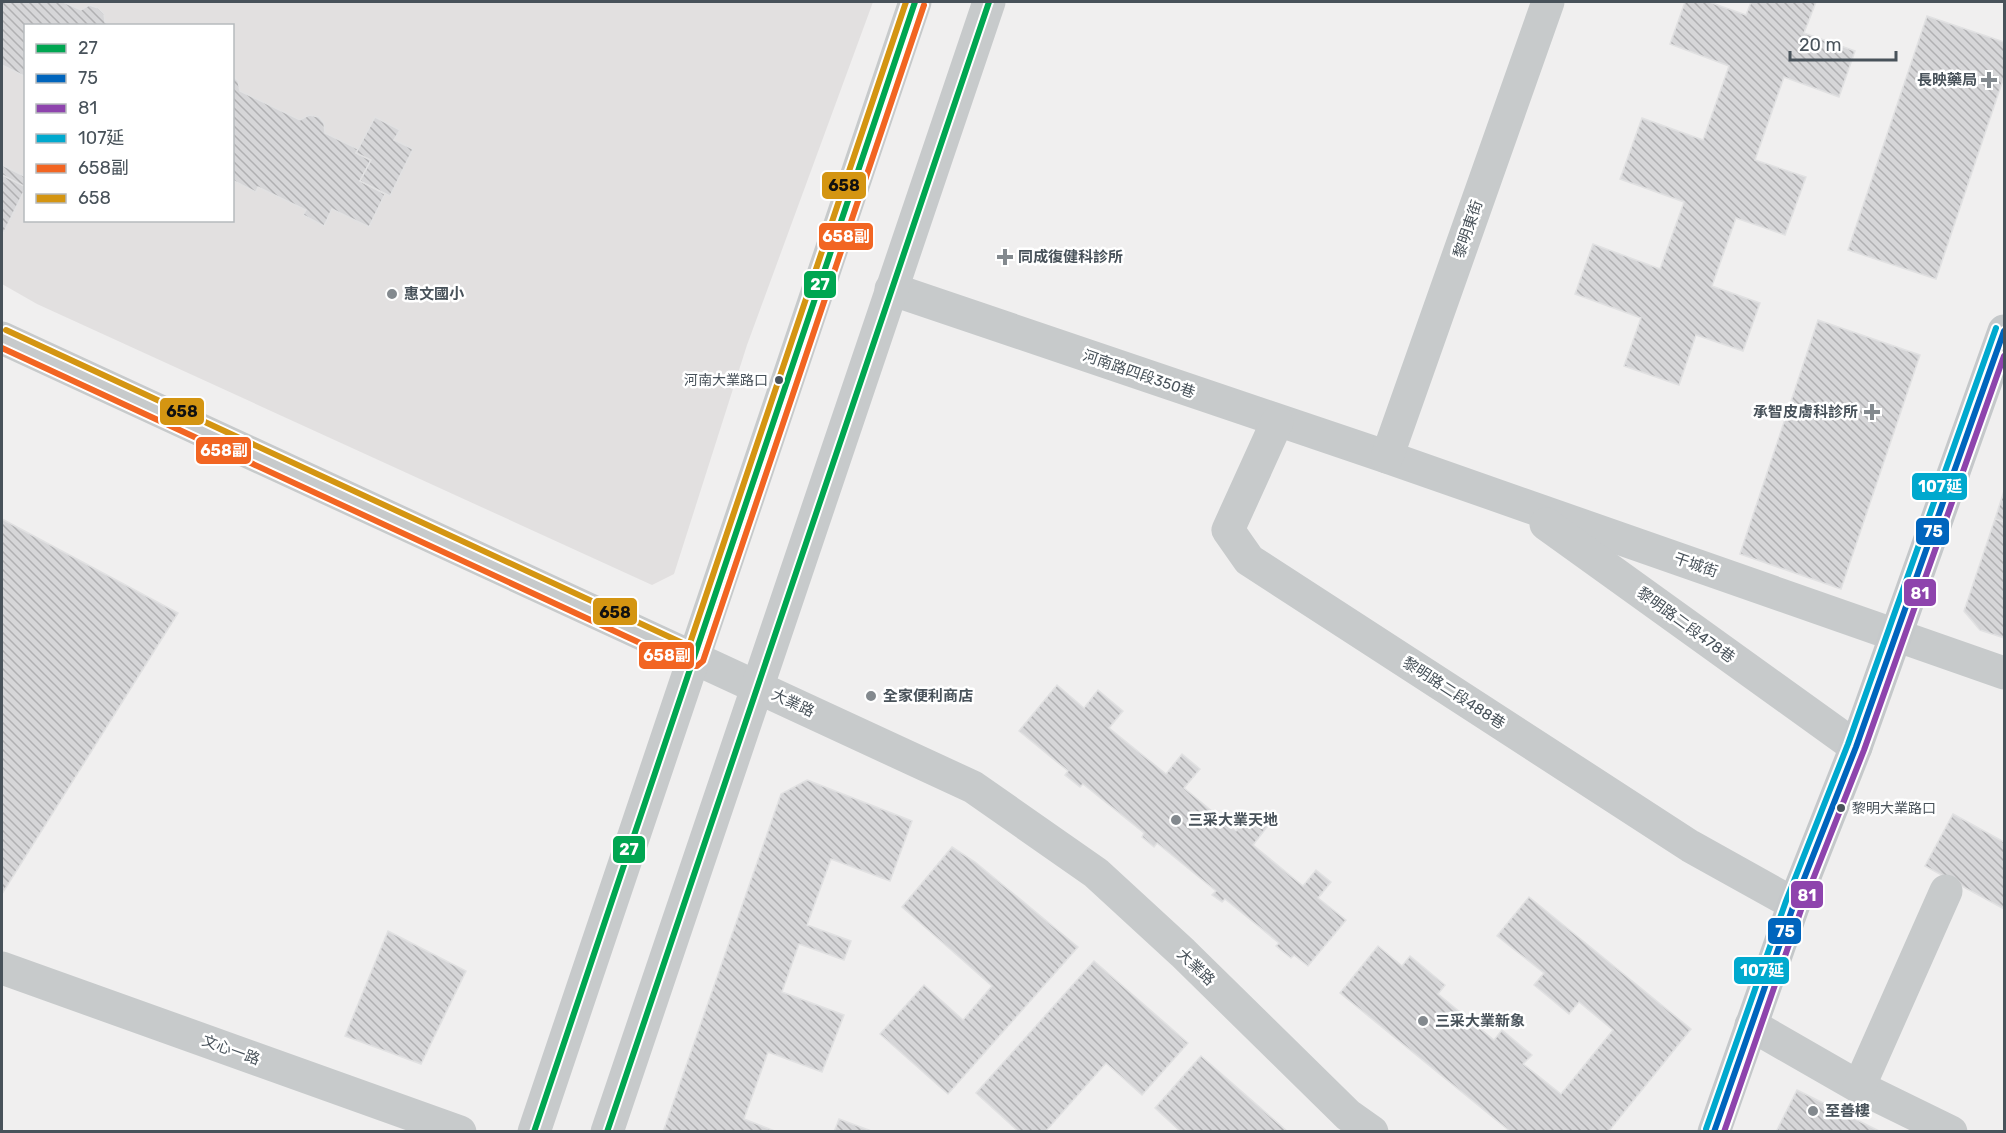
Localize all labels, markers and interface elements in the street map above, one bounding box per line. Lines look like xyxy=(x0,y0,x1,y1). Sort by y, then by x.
legend xyxy=(24,24,234,222)
scale bar xyxy=(1790,24,1896,62)
text: 20 m xyxy=(1799,34,1841,56)
text: 27 xyxy=(78,37,98,59)
text: 75 xyxy=(78,67,98,89)
place label: 長映藥局 xyxy=(1917,71,1977,89)
marker: 長映藥局 xyxy=(1982,73,1996,87)
text: 81 xyxy=(78,97,97,119)
text: 107延 xyxy=(78,127,124,149)
text: 658副 xyxy=(78,157,129,179)
line badge: 658 xyxy=(821,171,867,200)
text: 658 xyxy=(828,176,860,195)
text: 658 xyxy=(78,187,111,209)
street label: 黎明東街 xyxy=(1450,198,1486,260)
line badge: 658副 xyxy=(818,222,874,251)
text: 658副 xyxy=(822,227,870,246)
marker: 同成復健科診所 xyxy=(996,248,1014,266)
place label: 同成復健科診所 xyxy=(1018,248,1123,266)
line badge: 27 xyxy=(803,270,837,299)
text: 27 xyxy=(810,275,830,294)
place label: 惠文國小 xyxy=(404,285,465,303)
marker: 惠文國小 xyxy=(385,287,399,301)
street label: 河南路四段350巷 xyxy=(1081,346,1197,402)
place label: 河南大業路口 xyxy=(684,372,768,389)
marker: 河南大業路口 xyxy=(773,374,785,386)
line badge: 658 xyxy=(159,397,205,426)
text: 658 xyxy=(166,402,198,421)
place label: 承智皮膚科診所 xyxy=(1753,403,1858,421)
marker: 承智皮膚科診所 xyxy=(1863,403,1881,421)
line badge: 658副 xyxy=(195,436,252,465)
text: 658副 xyxy=(200,441,248,460)
line badge: 107延 xyxy=(1911,472,1968,501)
text: 107延 xyxy=(1918,477,1962,496)
line badge: 75 xyxy=(1915,517,1950,546)
text: 75 xyxy=(1923,522,1943,541)
street label: 干城街 xyxy=(1672,549,1720,581)
line badge: 81 xyxy=(1903,578,1937,607)
street label: 黎明路二段478巷 xyxy=(1634,584,1738,666)
text: 81 xyxy=(1911,584,1929,603)
line badge: 658 xyxy=(592,597,638,626)
text: 658 xyxy=(599,603,631,622)
line badge: 658副 xyxy=(638,641,695,670)
text: 658副 xyxy=(643,646,691,665)
street label: 黎明路二段488巷 xyxy=(1399,653,1509,733)
street label: 大業路 xyxy=(769,685,817,721)
place label: 全家便利商店 xyxy=(883,687,973,705)
marker: 全家便利商店 xyxy=(864,689,878,703)
place label: 黎明大業路口 xyxy=(1852,800,1936,817)
marker: 黎明大業路口 xyxy=(1835,802,1847,814)
place label: 三采大業天地 xyxy=(1188,811,1278,829)
marker: 三采大業天地 xyxy=(1169,813,1183,827)
line badge: 27 xyxy=(612,835,646,864)
text: 27 xyxy=(619,840,639,859)
line badge: 81 xyxy=(1790,880,1824,909)
text: 81 xyxy=(1798,886,1816,905)
line badge: 75 xyxy=(1767,917,1802,945)
text: 75 xyxy=(1775,922,1795,941)
street label: 大業路 xyxy=(1174,945,1218,989)
line badge: 107延 xyxy=(1733,956,1790,985)
text: 107延 xyxy=(1740,961,1784,980)
place label: 三采大業新象 xyxy=(1435,1012,1525,1030)
marker: 三采大業新象 xyxy=(1416,1014,1430,1028)
street label: 文心一路 xyxy=(200,1031,262,1069)
place label: 至善樓 xyxy=(1825,1102,1870,1120)
marker: 至善樓 xyxy=(1806,1104,1820,1118)

